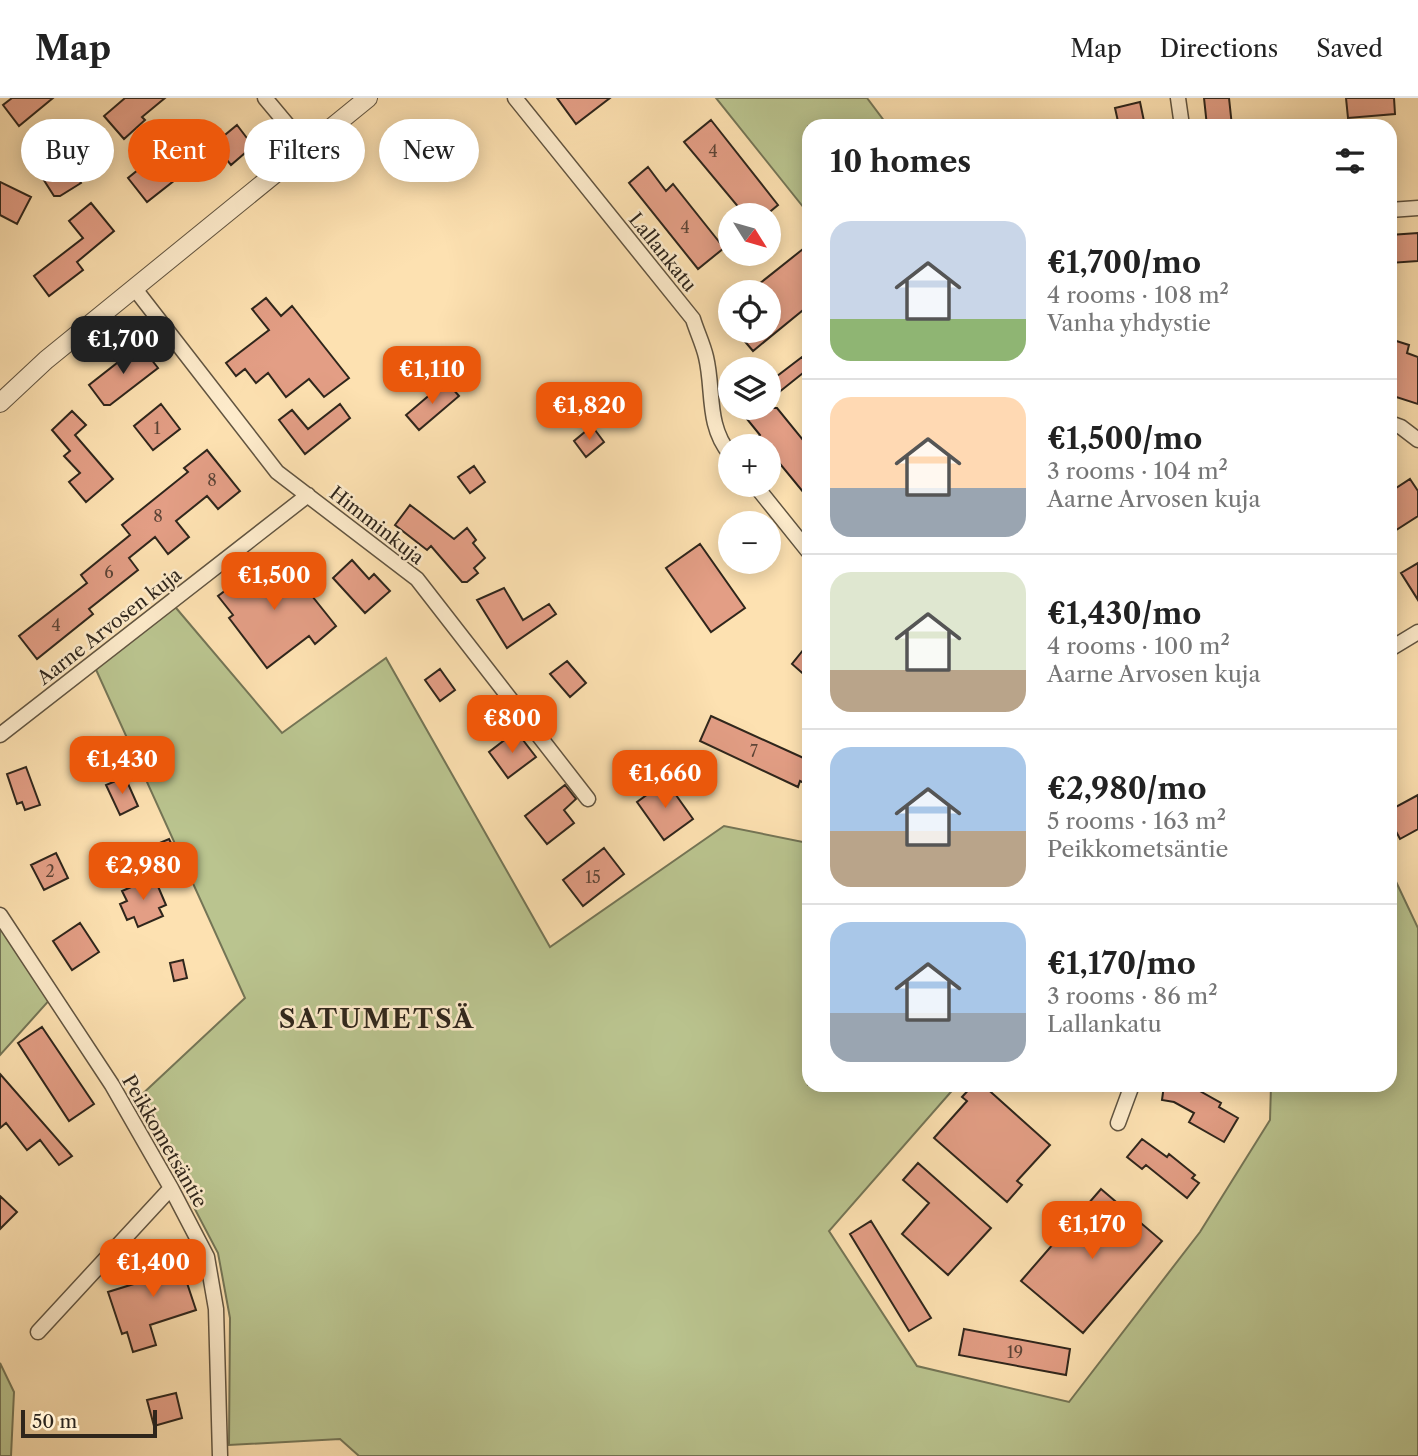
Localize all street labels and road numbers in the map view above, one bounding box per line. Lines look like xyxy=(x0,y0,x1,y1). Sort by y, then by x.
street label: Lallankatu xyxy=(624,208,702,297)
street label: Himminkuja xyxy=(325,481,428,569)
street label: Aarne Arvosen kuja xyxy=(32,563,186,690)
street label: Peikkometsäntie xyxy=(117,1071,212,1212)

